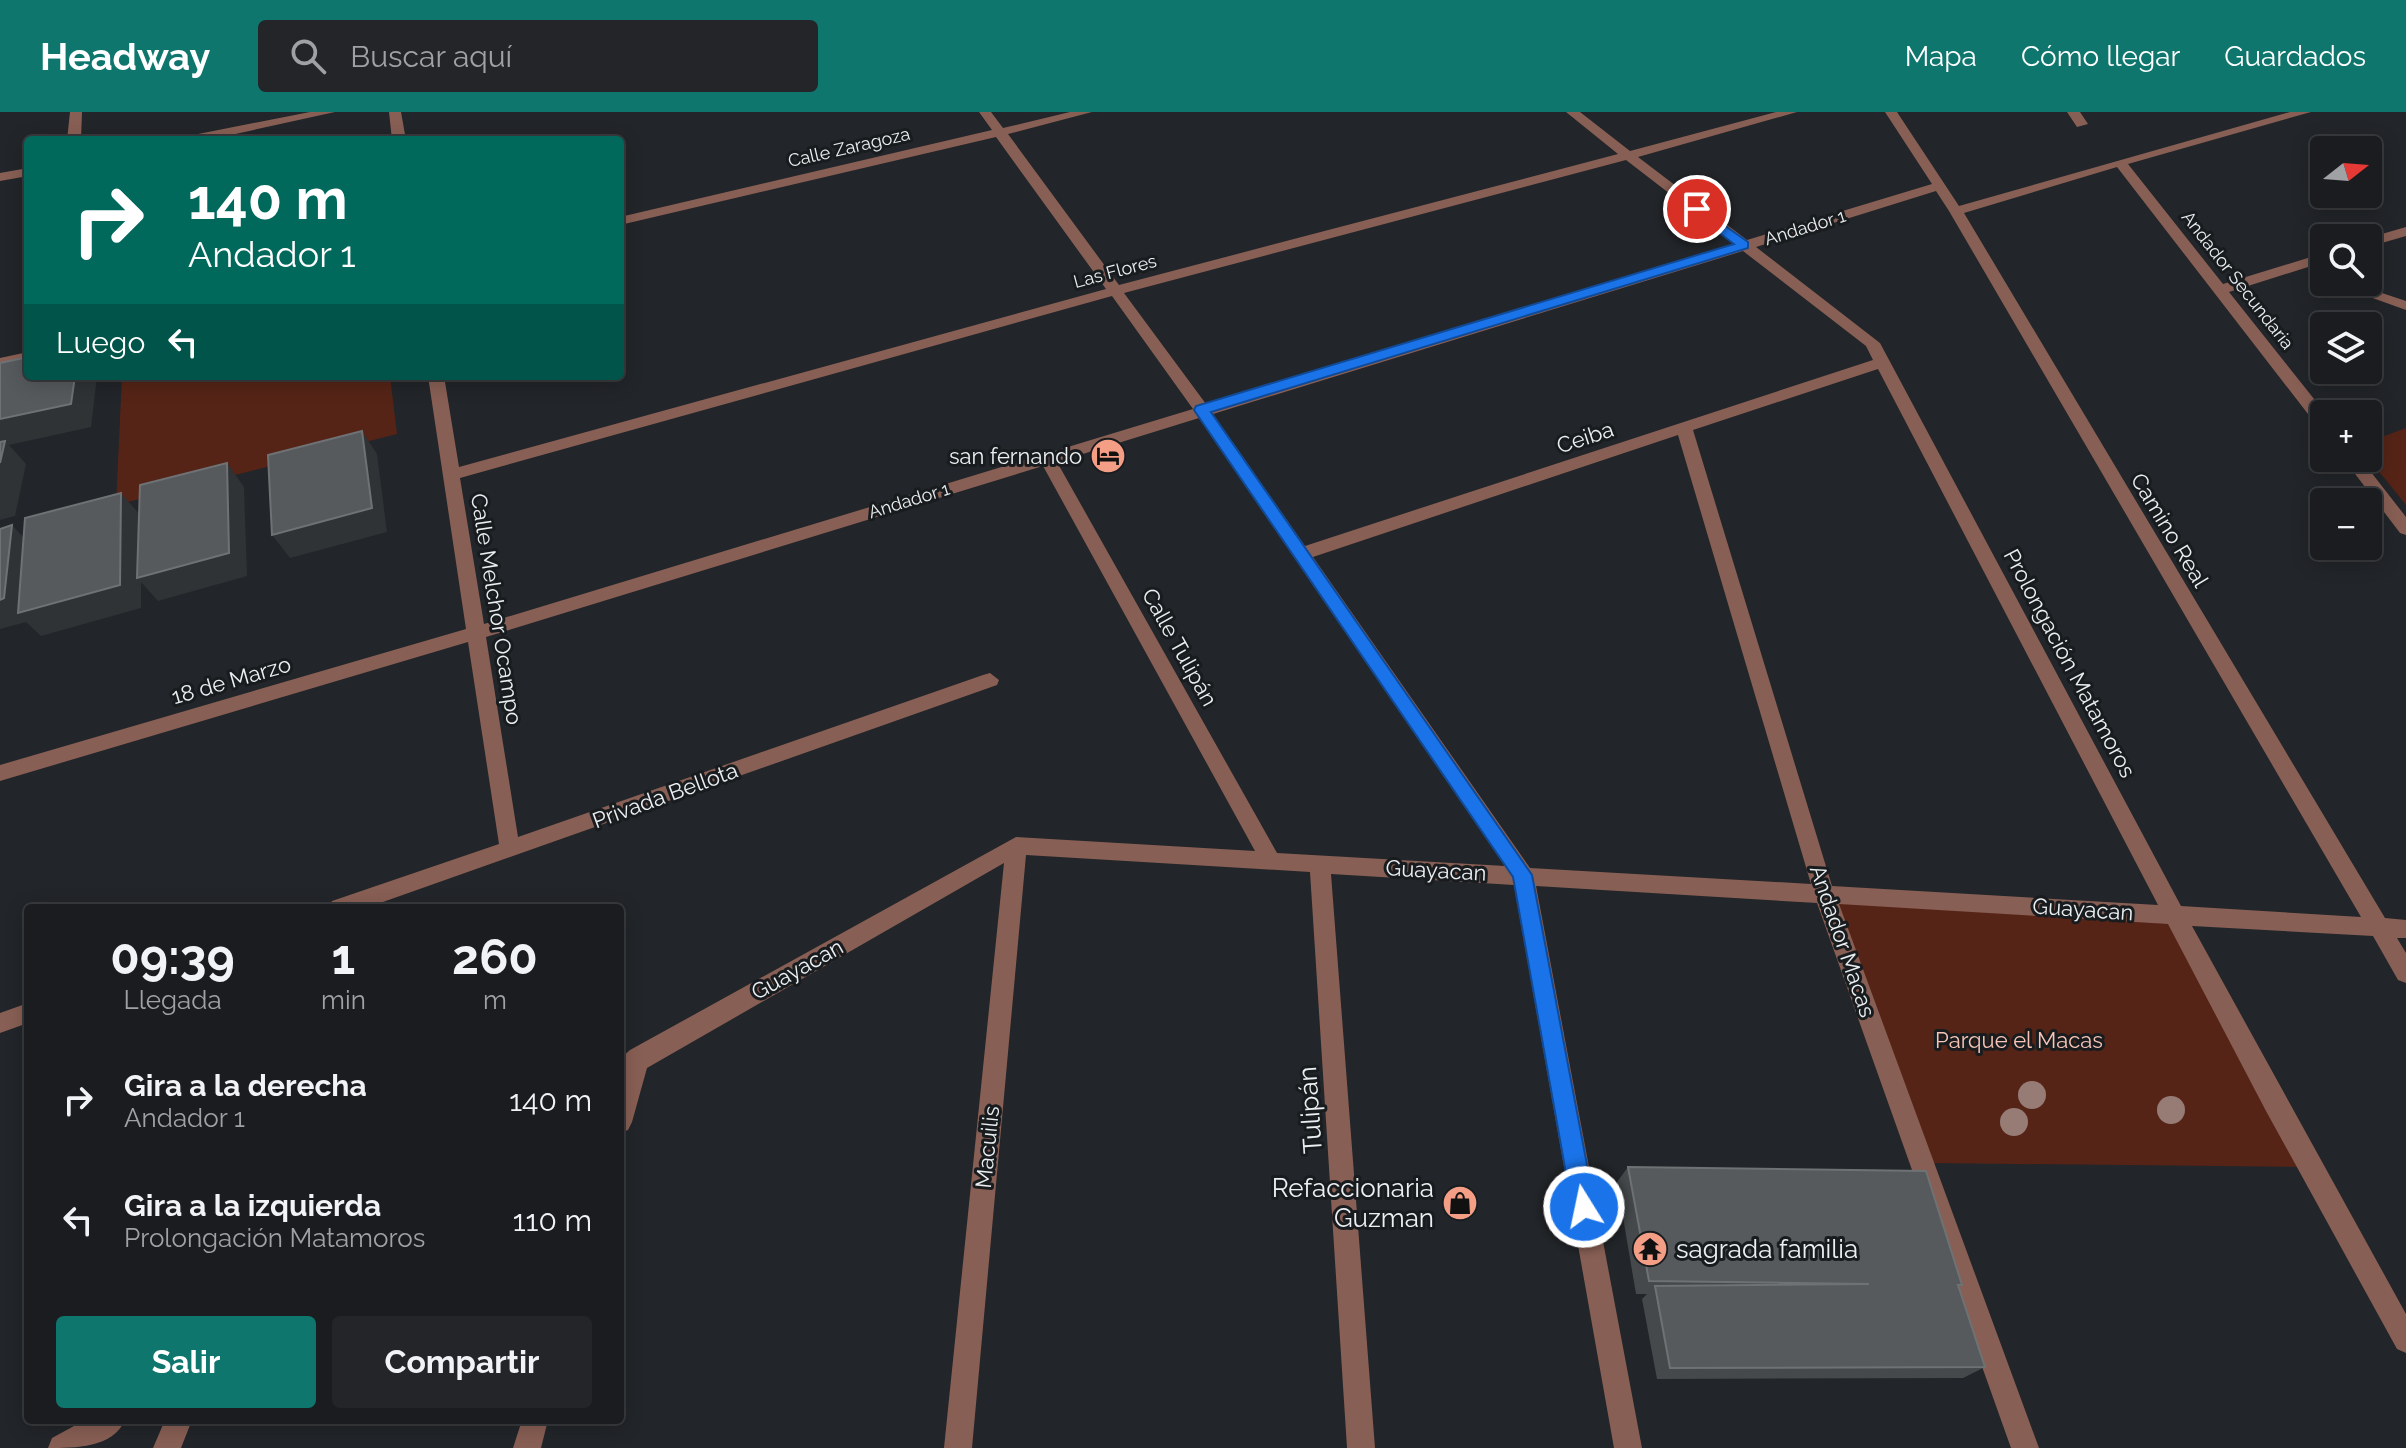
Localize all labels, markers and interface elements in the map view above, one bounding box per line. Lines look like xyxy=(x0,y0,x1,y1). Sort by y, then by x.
search box xyxy=(258,20,818,92)
text: Headway xyxy=(40,34,210,79)
icon: search xyxy=(286,34,330,78)
text: Buscar aquí xyxy=(350,39,512,74)
text: Mapa xyxy=(1905,40,1977,73)
text: Cómo llegar xyxy=(2021,40,2180,73)
text: Guardados xyxy=(2224,40,2366,73)
street label: Calle Zaragoza xyxy=(786,123,912,171)
north arrow xyxy=(2310,136,2382,208)
map controls xyxy=(2310,136,2382,560)
text: 140 m xyxy=(188,166,348,232)
icon: right xyxy=(56,168,160,272)
pin xyxy=(1663,175,1731,243)
icon: arrive xyxy=(1675,187,1719,231)
street label: Andador 1 xyxy=(1762,205,1848,249)
street label: Andador Secundaria xyxy=(2177,207,2299,353)
button: search xyxy=(2310,224,2382,296)
text: Andador 1 xyxy=(188,233,356,275)
street label: Las Flores xyxy=(1071,250,1159,292)
button: layers xyxy=(2310,312,2382,384)
icon: left xyxy=(161,320,205,364)
text: Luego xyxy=(56,325,145,360)
button: + xyxy=(2310,400,2382,472)
street label: Ceiba xyxy=(1553,416,1617,458)
hotel icon: san fernando xyxy=(1089,437,1127,475)
place label: san fernando xyxy=(949,443,1082,469)
street label: Camino Real xyxy=(2126,468,2214,592)
street label: Andador 1 xyxy=(866,478,952,522)
button: − xyxy=(2310,488,2382,560)
street label: Calle Melchor Ocampo xyxy=(466,491,528,727)
street label: Prolongación Matamoros xyxy=(1999,544,2141,782)
street label: Calle Tulipán xyxy=(1137,584,1223,710)
street label: 18 de Marzo xyxy=(168,651,294,709)
street label: Privada Bellota xyxy=(589,757,741,833)
street label: Guayacan xyxy=(1385,854,1487,886)
street label: Andador Macas xyxy=(1805,862,1881,1020)
street label: Guayacan xyxy=(2032,893,2134,925)
text: 09:39 xyxy=(110,929,235,985)
text: 1 xyxy=(332,929,355,985)
text: 260 xyxy=(452,929,538,985)
street label: Guayacan xyxy=(747,933,847,1005)
text: Llegada xyxy=(124,985,222,1015)
text: min xyxy=(321,985,366,1015)
text: m xyxy=(483,985,507,1015)
park label: Parque el Macas xyxy=(1935,1027,2103,1053)
street label: Tulipán xyxy=(1292,1065,1328,1155)
text: Gira a la derecha xyxy=(124,1068,367,1103)
icon: right xyxy=(56,1078,100,1122)
text: 140 m xyxy=(509,1083,592,1118)
text: Andador 1 xyxy=(124,1103,245,1133)
street label: Macuilis xyxy=(970,1105,1004,1189)
position arrow xyxy=(1542,1165,1626,1249)
place label: Refaccionaria Guzman xyxy=(1272,1173,1434,1233)
shop icon: Refaccionaria Guzman xyxy=(1441,1184,1479,1222)
text: Gira a la izquierda xyxy=(124,1188,381,1223)
icon: left xyxy=(56,1198,100,1242)
text: 110 m xyxy=(513,1203,592,1238)
text: Prolongación Matamoros xyxy=(124,1223,425,1253)
temple icon: sagrada familia xyxy=(1631,1230,1669,1268)
place label: sagrada familia xyxy=(1676,1234,1858,1264)
button: Salir xyxy=(56,1316,316,1408)
button: Compartir xyxy=(332,1316,592,1408)

